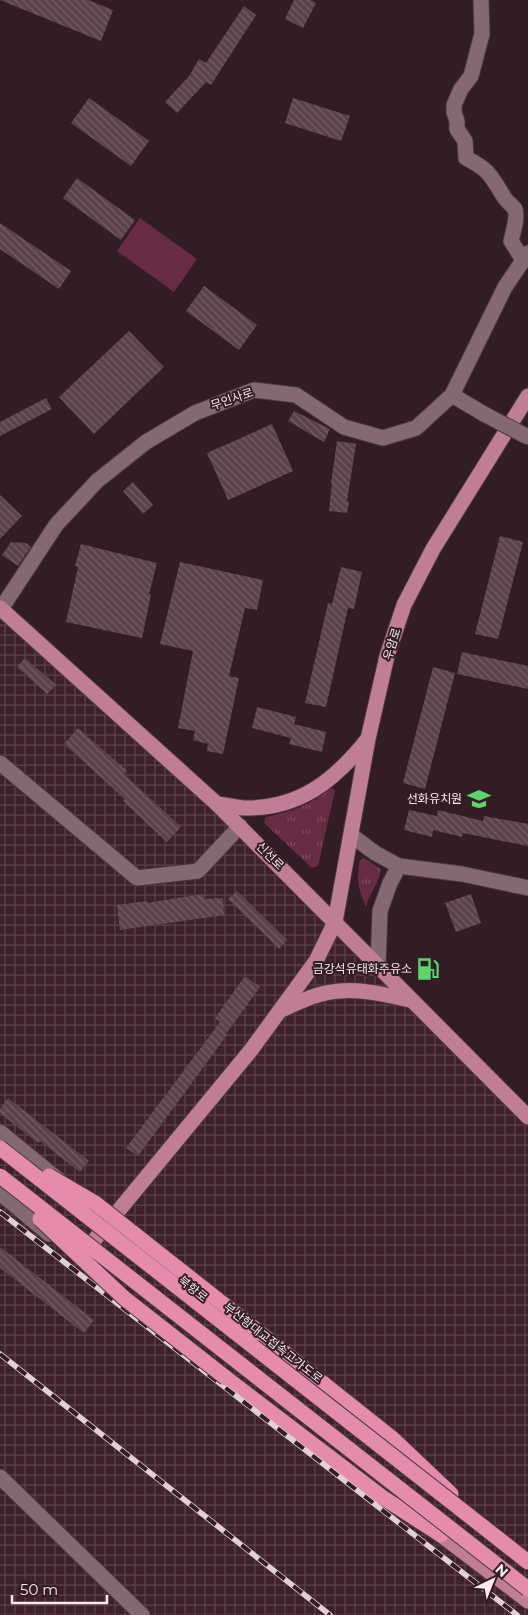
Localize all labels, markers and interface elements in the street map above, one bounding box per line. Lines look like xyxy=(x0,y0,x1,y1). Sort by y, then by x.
street label: 무인사로 xyxy=(209,384,255,413)
street label: 우암로 xyxy=(380,626,404,662)
school or university icon: 선화유치원 xyxy=(466,786,492,812)
place label: 선화유치원 xyxy=(407,791,462,806)
street label: 신선로 xyxy=(253,839,287,873)
fuel station icon: 금강석유태화주유소 xyxy=(415,956,441,982)
place label: 금강석유태화주유소 xyxy=(313,961,412,976)
street label: 북항로 xyxy=(176,1272,211,1305)
street label: 부산항대교접속고가도로 xyxy=(221,1299,326,1386)
north arrow xyxy=(468,1555,518,1605)
text: N xyxy=(492,1560,512,1581)
scale bar xyxy=(12,1572,108,1604)
text: 50 m xyxy=(20,1580,58,1599)

